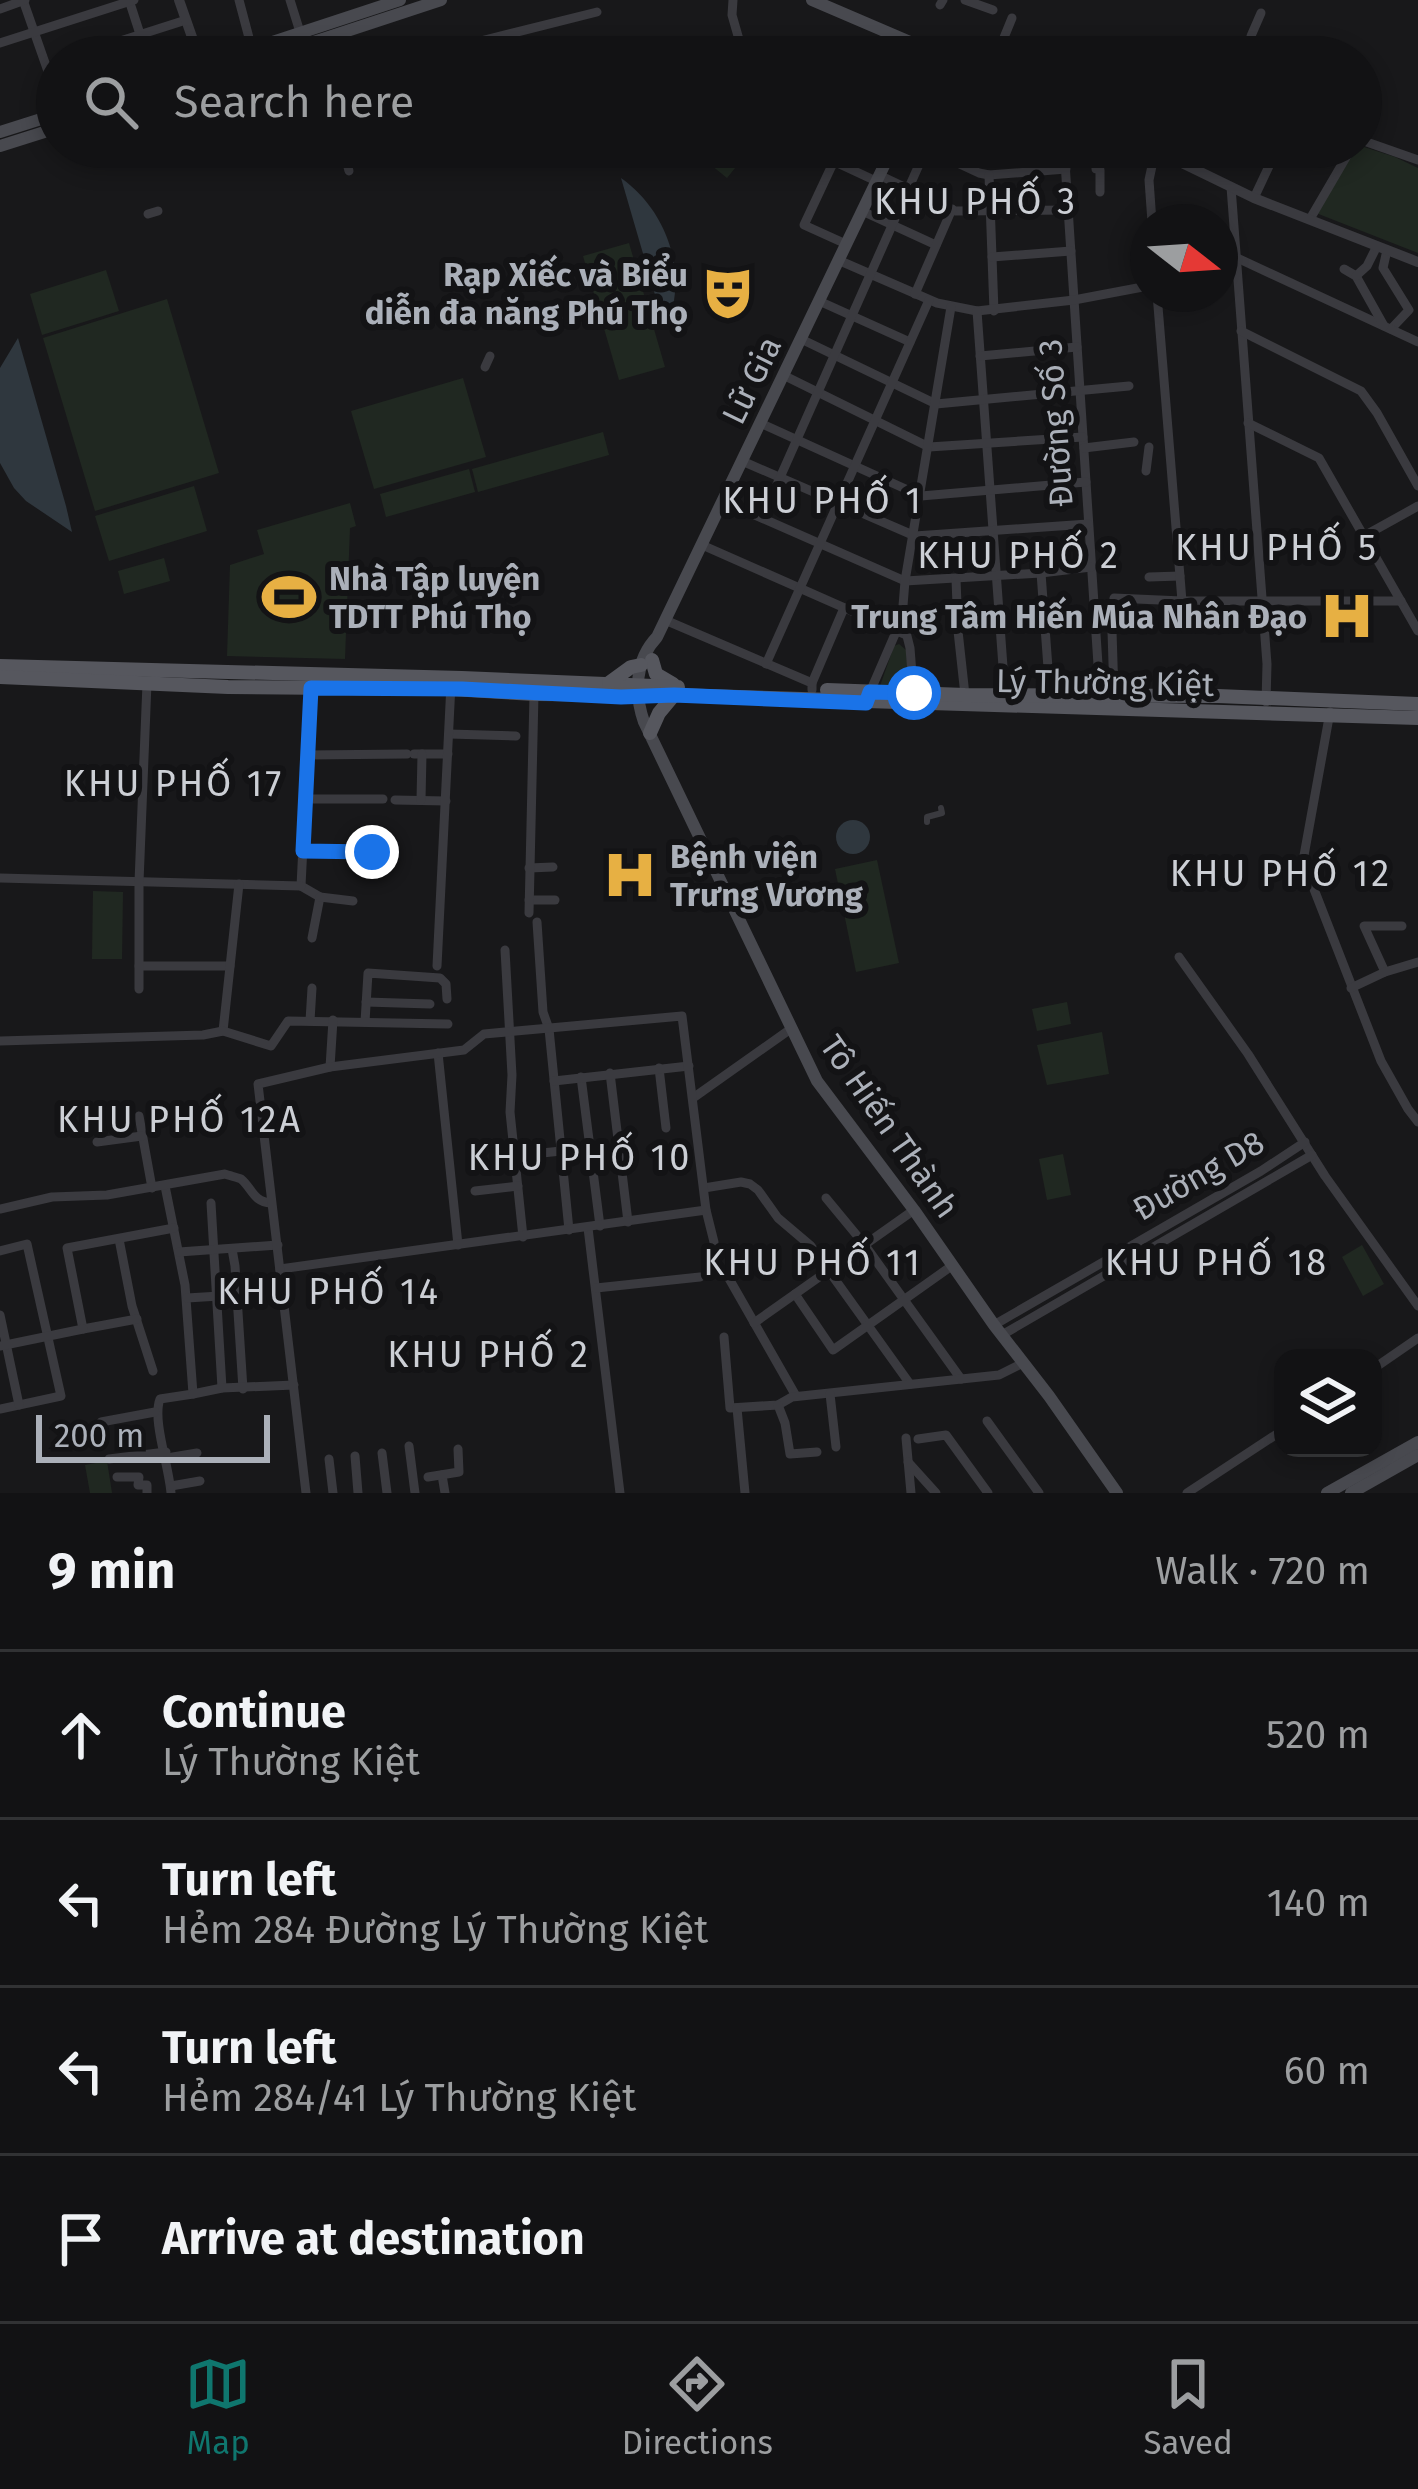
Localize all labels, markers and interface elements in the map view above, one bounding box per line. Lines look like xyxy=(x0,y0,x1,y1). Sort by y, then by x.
search box xyxy=(36,36,1382,168)
icon: search xyxy=(78,69,144,135)
text: Search here xyxy=(174,75,414,129)
district label: KHU PHỐ 3 xyxy=(874,175,1078,224)
north arrow xyxy=(1130,204,1238,312)
place label: Rạp Xiếc và Biểu diễn đa năng Phú Thọ xyxy=(365,253,688,333)
theatre icon: Rạp Xiếc và Biểu diễn đa năng Phú Thọ xyxy=(699,264,757,322)
street label: Lữ Gia xyxy=(714,330,790,431)
street label: Đường Số 3 xyxy=(1030,338,1082,508)
district label: KHU PHỐ 1 xyxy=(722,474,924,523)
district label: KHU PHỐ 5 xyxy=(1175,521,1379,570)
district label: KHU PHỐ 2 xyxy=(917,529,1121,578)
place label: Nhà Tập luyện TDTT Phú Thọ xyxy=(329,559,540,637)
sports icon: Nhà Tập luyện TDTT Phú Thọ xyxy=(260,568,318,626)
hospital icon: Trung Tâm Hiến Múa Nhân Đạo xyxy=(1318,587,1376,645)
place label: Trung Tâm Hiến Múa Nhân Đạo xyxy=(851,596,1307,637)
street label: Lý Thường Kiệt xyxy=(996,661,1215,705)
route start xyxy=(887,666,941,720)
district label: KHU PHỐ 17 xyxy=(64,757,284,806)
route end xyxy=(345,825,399,879)
place label: Bệnh viện Trưng Vương xyxy=(670,837,864,915)
hospital icon: Bệnh viện Trưng Vương xyxy=(601,846,659,904)
district label: KHU PHỐ 12 xyxy=(1170,847,1392,896)
street label: Tô Hiến Thành xyxy=(811,1027,967,1226)
district label: KHU PHỐ 12A xyxy=(57,1093,303,1142)
street label: Đường D8 xyxy=(1126,1122,1271,1229)
district label: KHU PHỐ 10 xyxy=(468,1131,692,1180)
district label: KHU PHỐ 11 xyxy=(703,1236,923,1285)
district label: KHU PHỐ 18 xyxy=(1105,1236,1329,1285)
district label: KHU PHỐ 14 xyxy=(217,1265,441,1314)
district label: KHU PHỐ 2 xyxy=(387,1328,591,1377)
map controls xyxy=(1274,1349,1382,1457)
button: layers xyxy=(1274,1349,1382,1457)
scale bar xyxy=(36,1409,270,1462)
text: 200 m xyxy=(54,1416,144,1456)
text: 9 min xyxy=(48,1540,176,1602)
text: Walk · 720 m xyxy=(1155,1548,1370,1594)
text: Continue xyxy=(162,1685,346,1739)
icon: ahead xyxy=(48,1702,114,1768)
text: 520 m xyxy=(1266,1712,1370,1758)
text: Lý Thường Kiệt xyxy=(162,1739,420,1785)
text: Turn left xyxy=(162,1853,336,1907)
icon: left xyxy=(48,1870,114,1936)
text: 140 m xyxy=(1267,1880,1370,1926)
text: Hẻm 284 Đường Lý Thường Kiệt xyxy=(162,1907,708,1953)
text: Turn left xyxy=(162,2021,336,2075)
icon: left xyxy=(48,2038,114,2104)
text: 60 m xyxy=(1284,2048,1370,2094)
text: Hẻm 284/41 Lý Thường Kiệt xyxy=(162,2075,636,2121)
icon: arrive xyxy=(48,2206,114,2272)
text: Arrive at destination xyxy=(162,2212,585,2266)
tab: Map xyxy=(185,2351,251,2463)
tab: Directions xyxy=(622,2351,773,2463)
tab: Saved xyxy=(1143,2351,1233,2463)

